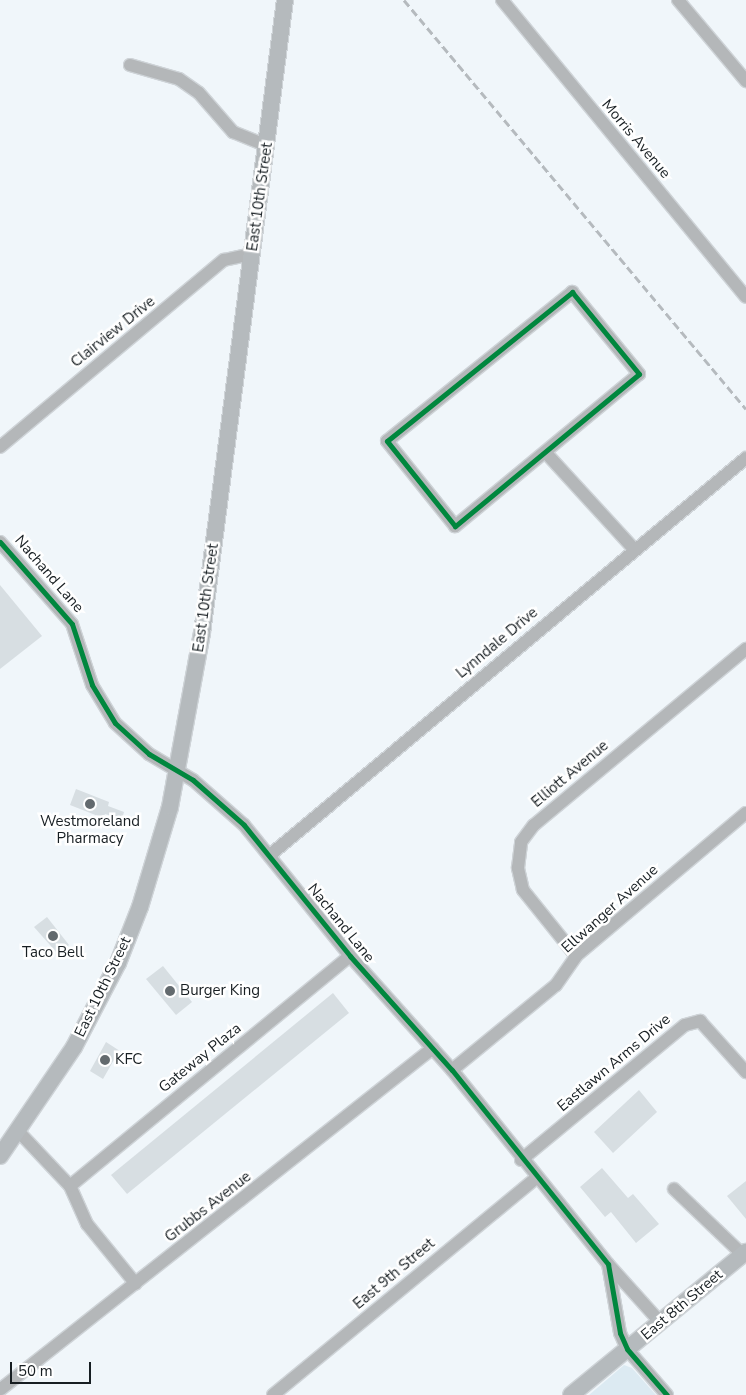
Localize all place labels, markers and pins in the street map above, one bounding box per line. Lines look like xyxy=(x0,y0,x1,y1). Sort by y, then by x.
marker: Westmoreland Pharmacy xyxy=(84,798,96,810)
place label: Westmoreland Pharmacy xyxy=(40,812,140,847)
marker: Taco Bell xyxy=(47,930,59,942)
place label: Taco Bell xyxy=(22,944,84,962)
place label: Burger King xyxy=(180,982,260,1000)
marker: Burger King xyxy=(164,985,176,997)
place label: KFC xyxy=(115,1051,142,1069)
marker: KFC xyxy=(99,1054,111,1066)

